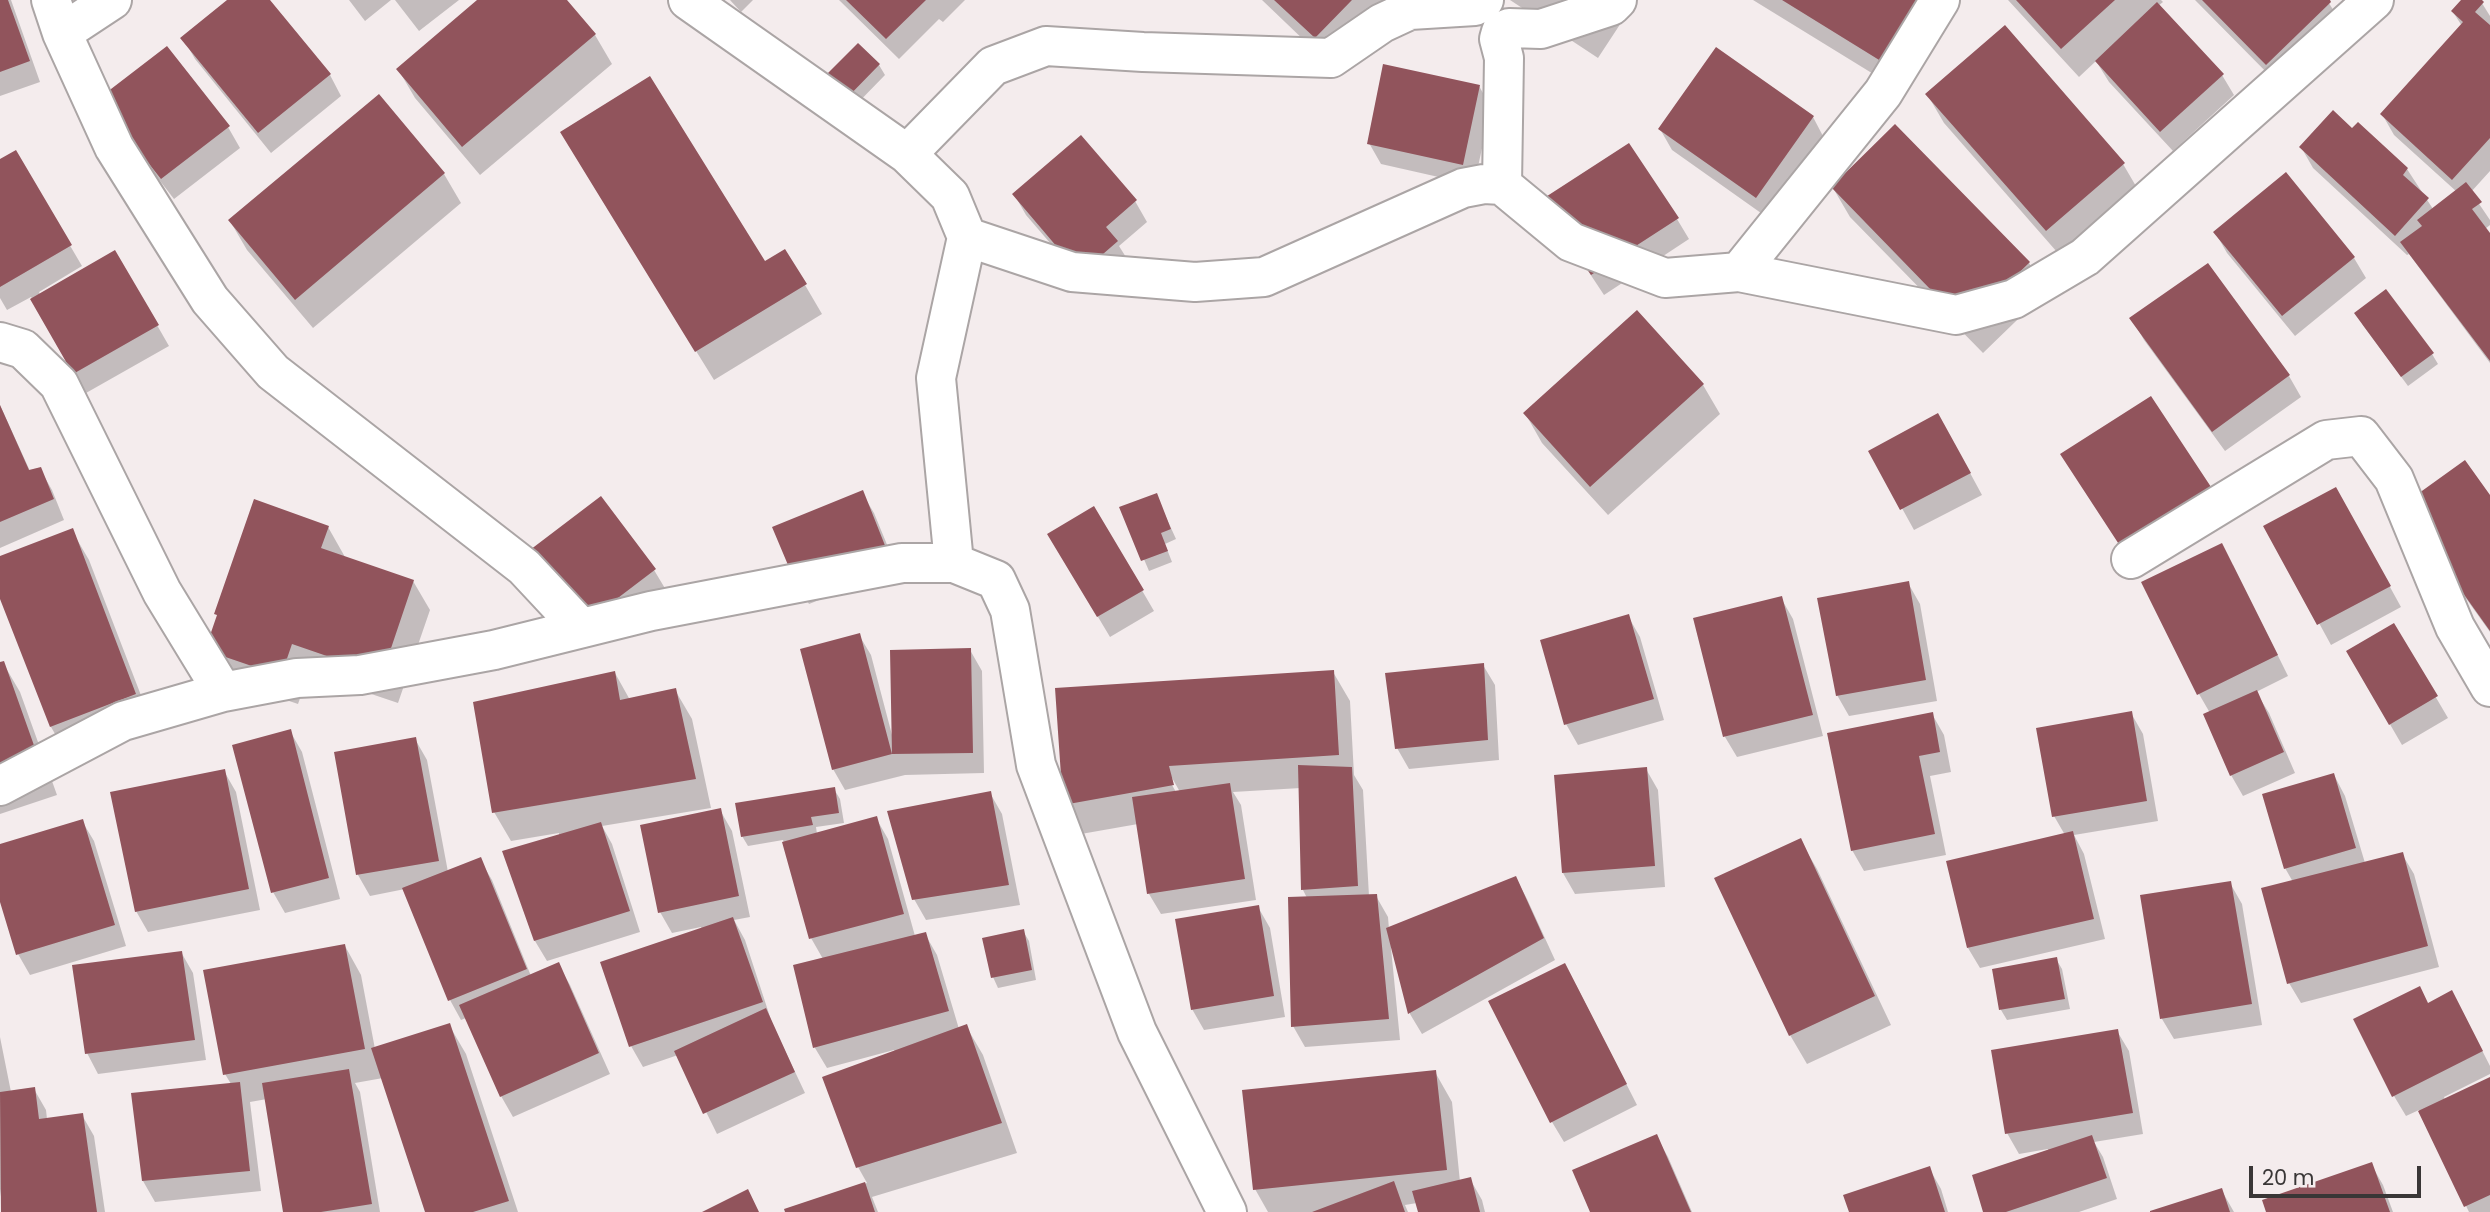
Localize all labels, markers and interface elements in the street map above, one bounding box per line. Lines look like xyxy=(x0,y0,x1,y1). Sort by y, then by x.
scale bar xyxy=(2252,1152,2424,1196)
text: 20 m xyxy=(2262,1163,2315,1192)

